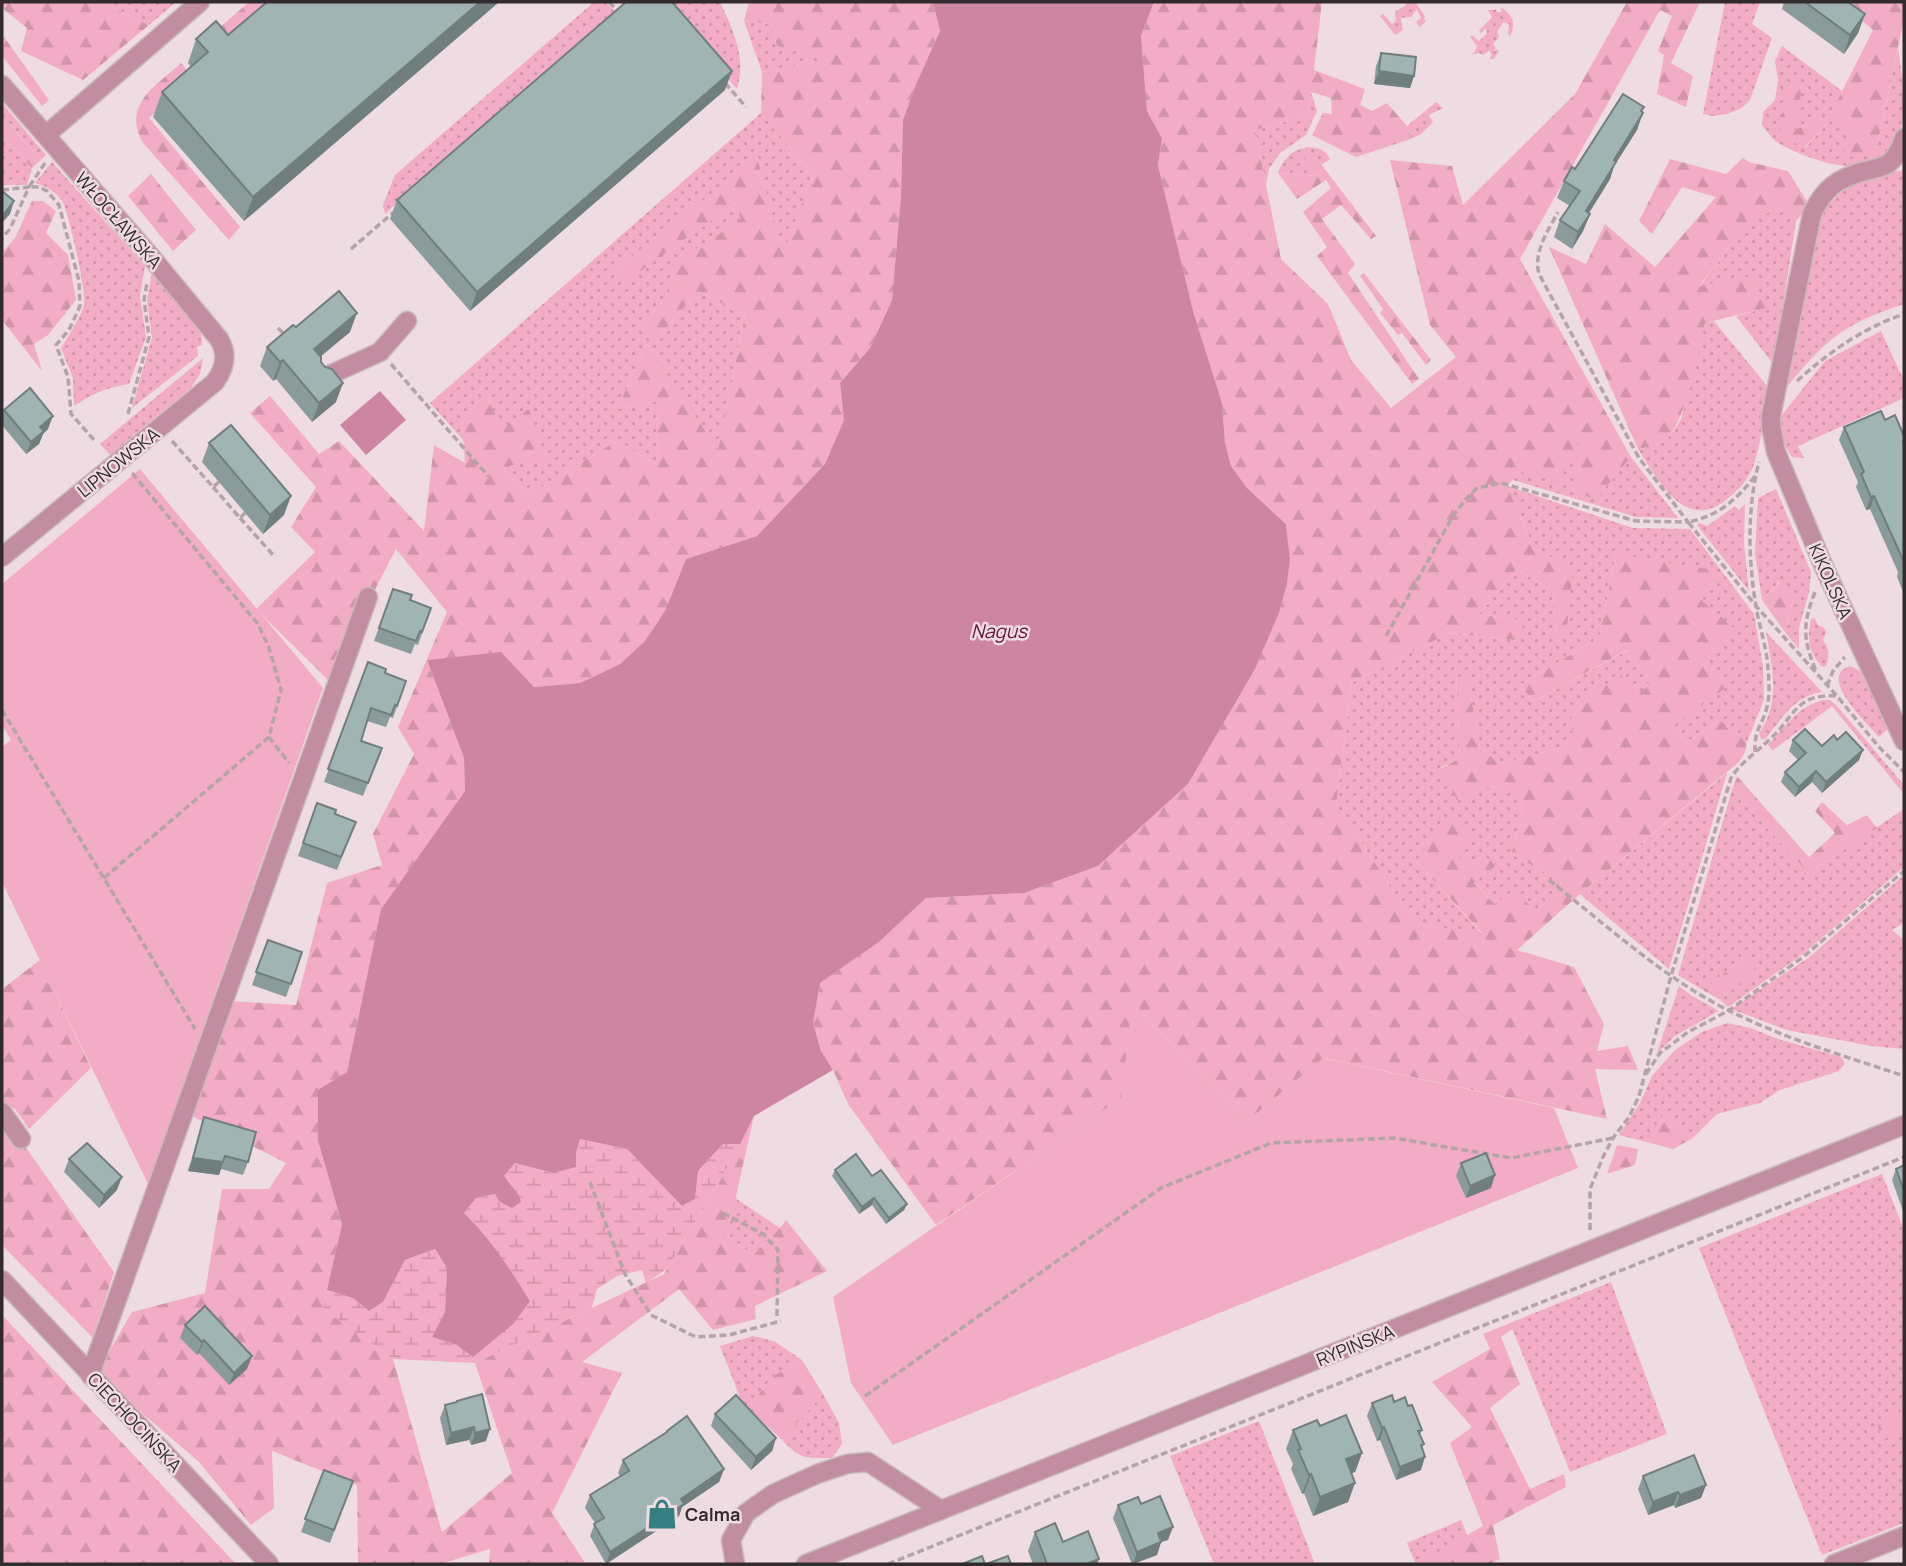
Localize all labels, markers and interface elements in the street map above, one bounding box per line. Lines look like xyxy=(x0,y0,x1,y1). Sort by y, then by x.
street label: WŁOCŁAWSKA xyxy=(70,167,168,274)
street label: LIPNOWSKA xyxy=(72,421,164,502)
street label: KIKOLSKA xyxy=(1804,539,1859,623)
water label: Nagus xyxy=(971,618,1029,644)
street label: RYPIŃSKA xyxy=(1313,1318,1398,1371)
street label: CIECHOCIŃSKA xyxy=(83,1367,188,1477)
shop icon: Calma xyxy=(645,1497,679,1531)
place label: Calma xyxy=(685,1502,740,1526)

